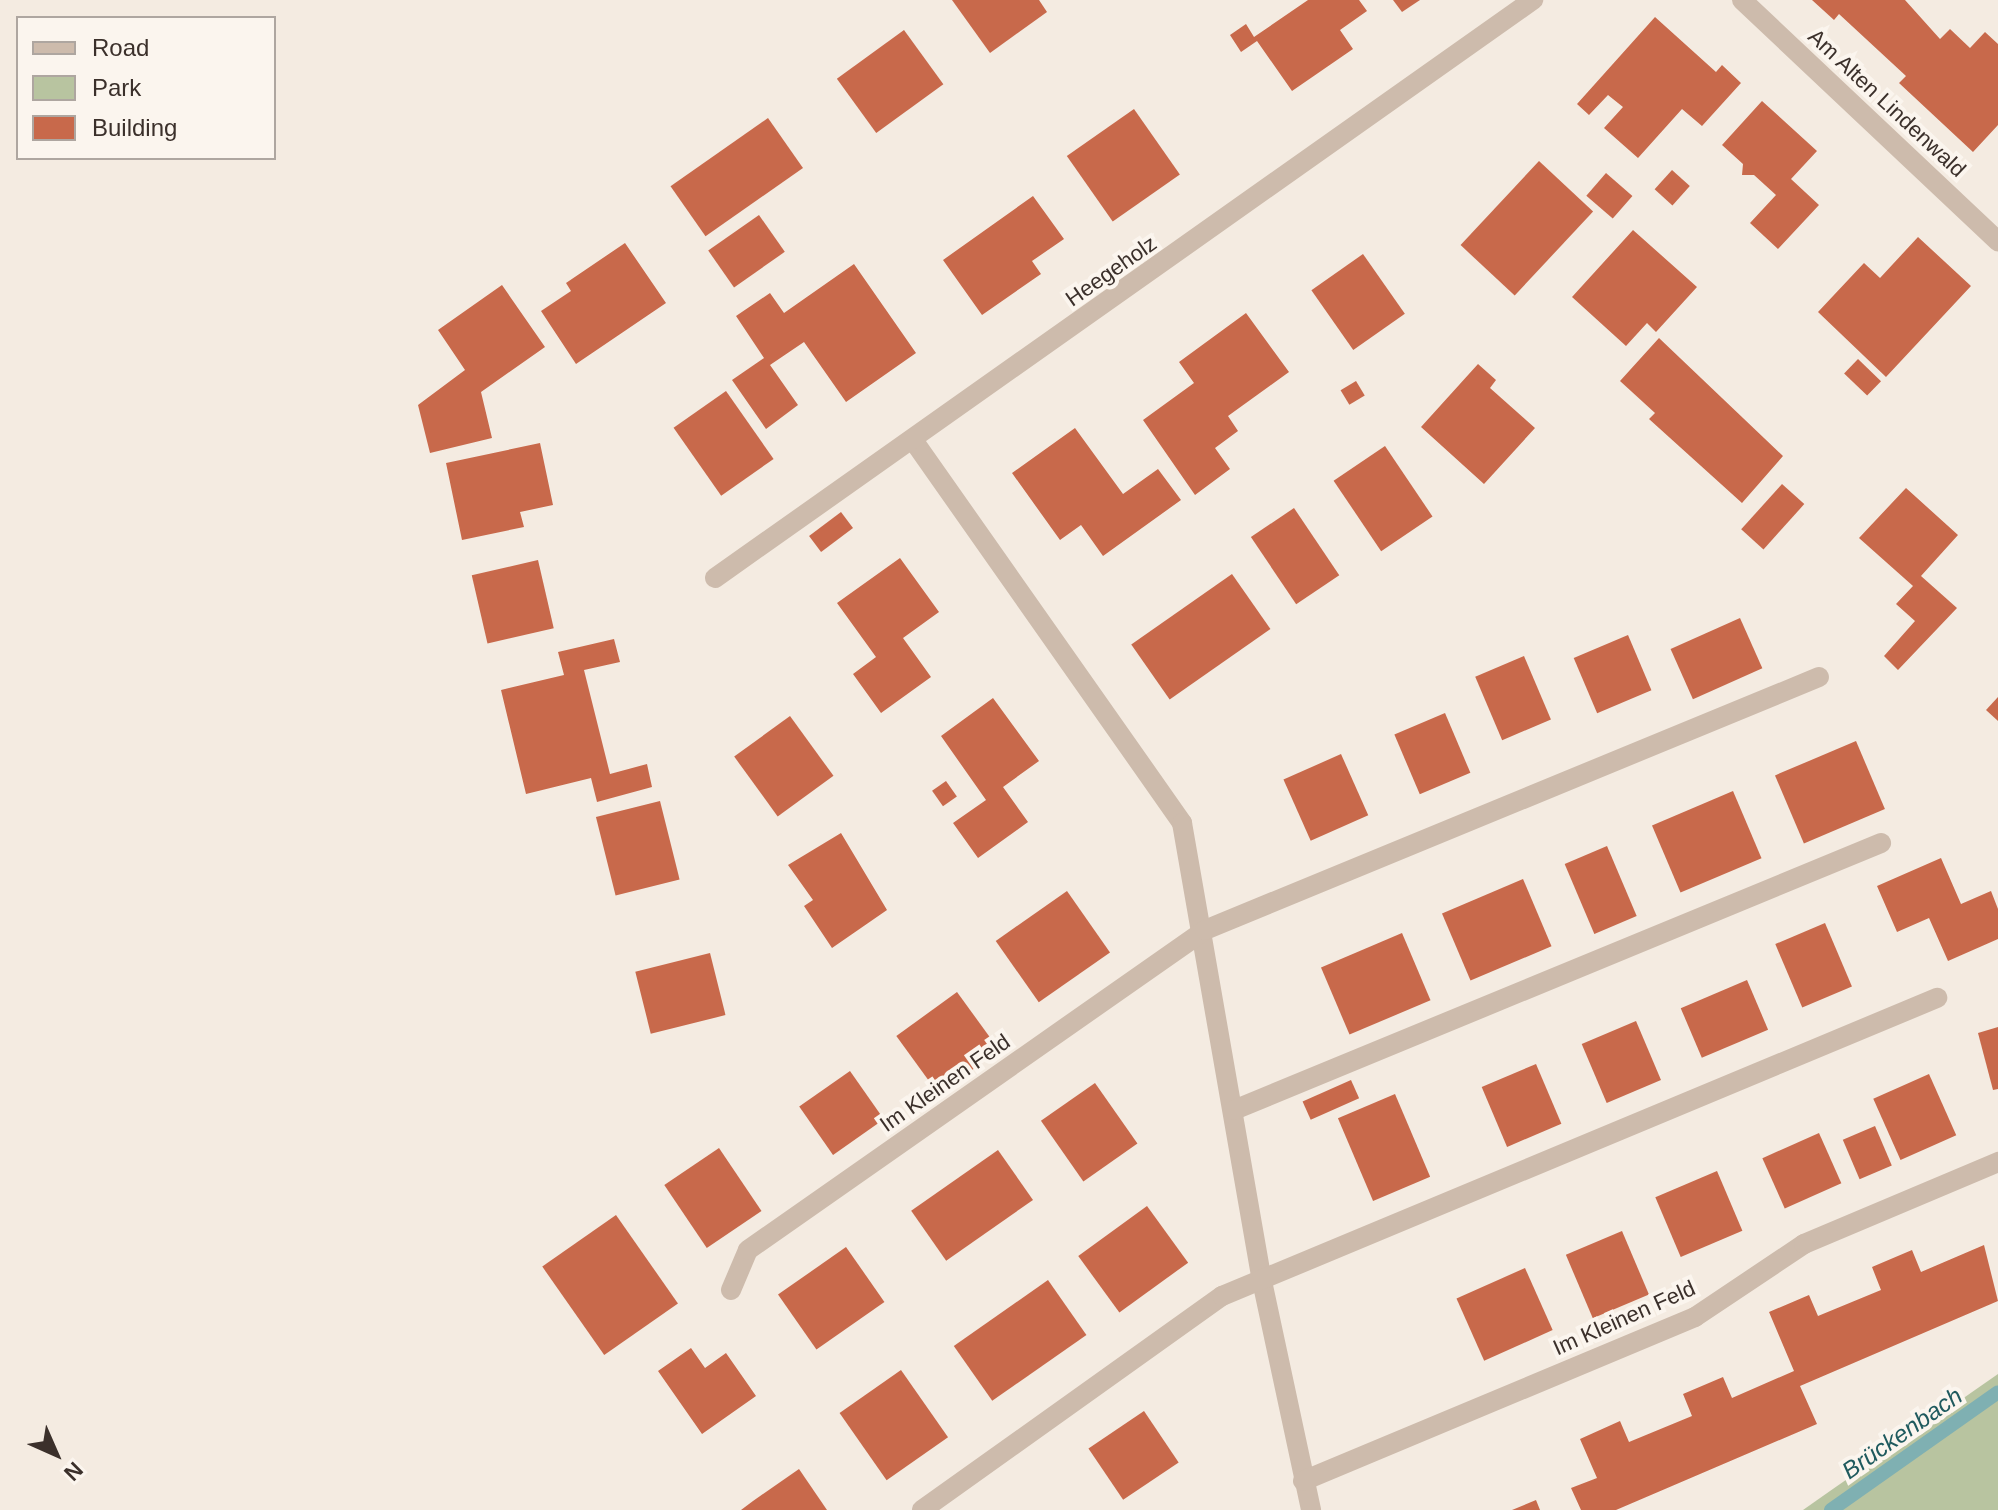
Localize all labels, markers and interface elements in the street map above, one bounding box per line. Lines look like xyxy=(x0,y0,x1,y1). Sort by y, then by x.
legend xyxy=(16,16,276,160)
street label: Am Alten Lindenwald xyxy=(1802,23,1972,183)
text: Road xyxy=(92,34,149,61)
text: Park xyxy=(92,74,141,101)
text: Building xyxy=(92,114,177,141)
street label: Heegeholz xyxy=(1060,230,1162,312)
street label: Im Kleinen Feld xyxy=(875,1028,1015,1138)
street label: Im Kleinen Feld xyxy=(1549,1275,1699,1361)
water label: Brückenbach xyxy=(1836,1381,1968,1485)
north arrow xyxy=(16,1414,96,1494)
text: N xyxy=(59,1457,88,1486)

